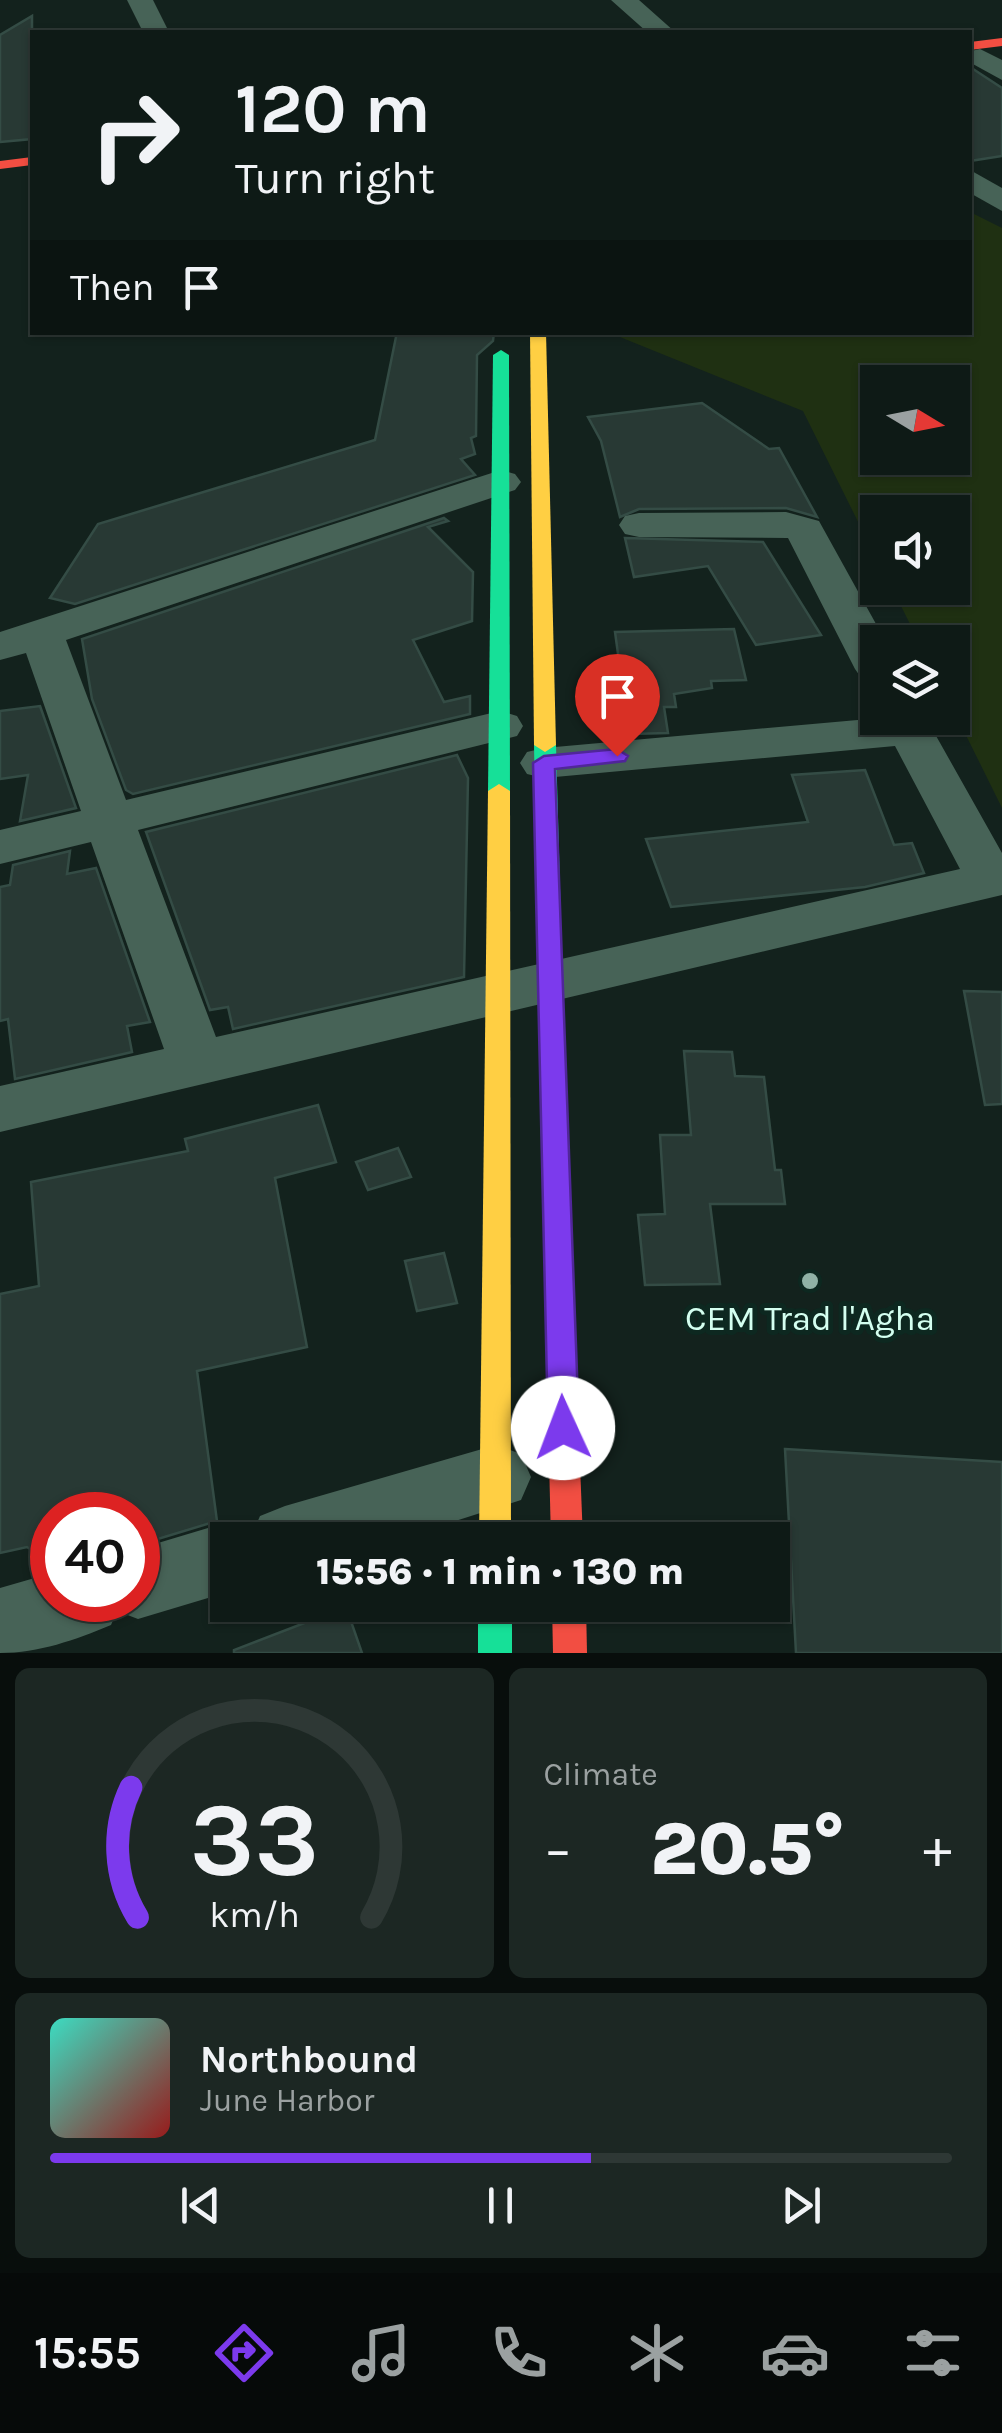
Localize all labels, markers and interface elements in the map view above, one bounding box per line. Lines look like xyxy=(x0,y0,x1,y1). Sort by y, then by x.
text: 120 m xyxy=(235,68,431,150)
icon: right xyxy=(70,70,200,200)
text: Turn right xyxy=(235,152,435,204)
icon: arrive xyxy=(174,260,229,315)
text: Then xyxy=(70,265,154,310)
north arrow xyxy=(860,365,970,475)
map controls xyxy=(860,365,970,735)
button: sound xyxy=(860,495,970,605)
button: layers xyxy=(860,625,970,735)
pin xyxy=(575,654,660,757)
icon: arrive xyxy=(590,669,645,724)
marker: CEM Trad l'Agha xyxy=(799,1270,821,1292)
place label: CEM Trad l'Agha xyxy=(685,1298,935,1339)
position arrow xyxy=(511,1376,615,1480)
speed limit sign: 40 xyxy=(30,1492,160,1622)
text: 15:56 · 1 min · 130 m xyxy=(316,1549,684,1594)
text: Climate xyxy=(544,1756,658,1793)
text: 33 xyxy=(190,1780,319,1901)
text: 20.5° xyxy=(650,1805,845,1893)
text: − xyxy=(544,1817,572,1881)
text: + xyxy=(923,1817,952,1881)
text: km/h xyxy=(209,1894,300,1936)
text: Northbound xyxy=(200,2037,418,2082)
text: June Harbor xyxy=(200,2082,374,2119)
icon: previous xyxy=(173,2178,228,2233)
icon: pause xyxy=(473,2178,528,2233)
icon: next xyxy=(774,2178,829,2233)
icon: directions xyxy=(209,2318,279,2388)
icon: music xyxy=(346,2318,416,2388)
icon: phone xyxy=(484,2318,554,2388)
icon: climate xyxy=(622,2318,692,2388)
icon: car xyxy=(760,2318,830,2388)
icon: filters xyxy=(898,2318,968,2388)
text: 15:55 xyxy=(34,2327,141,2379)

